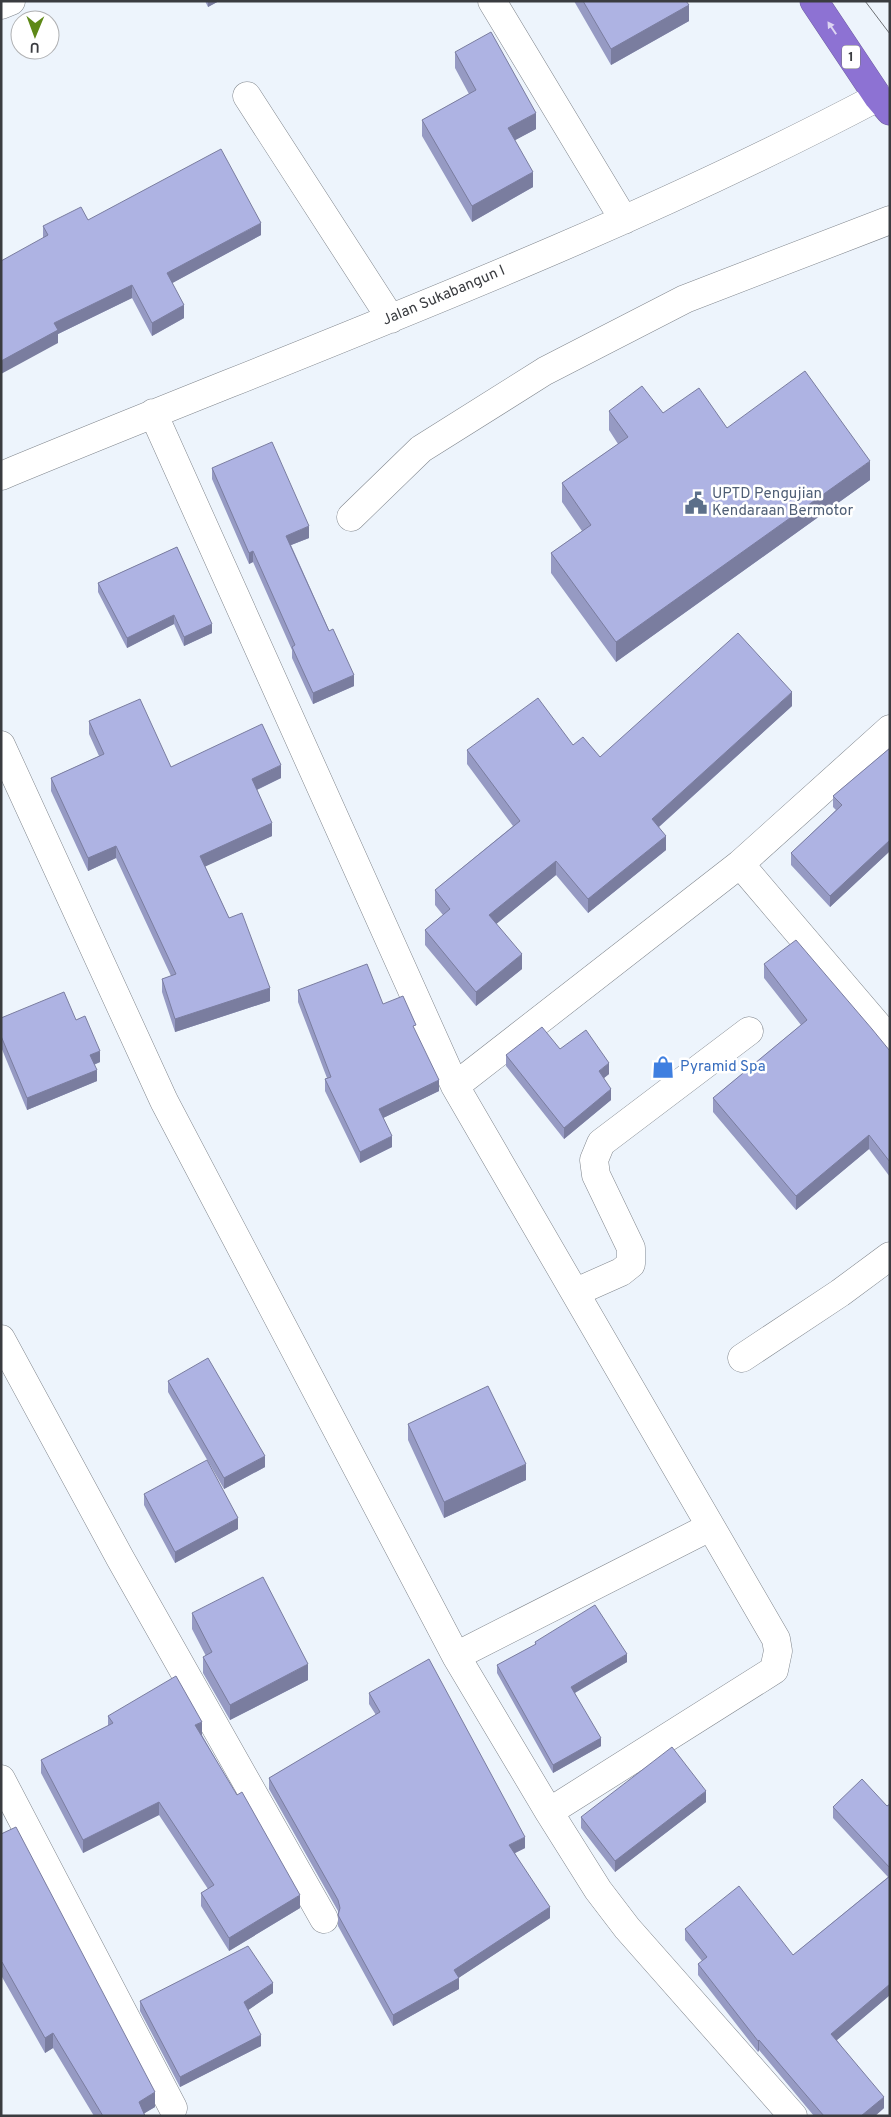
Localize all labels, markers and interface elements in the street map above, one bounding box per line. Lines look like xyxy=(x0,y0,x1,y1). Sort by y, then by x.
north arrow xyxy=(10,10,60,60)
one-way arrow xyxy=(827,22,837,35)
text: U xyxy=(30,38,40,55)
road number: 1 xyxy=(842,46,860,68)
street label: Jalan Sukabangun I xyxy=(380,262,508,330)
place label: UPTD Pengujian Kendaraan Bermotor xyxy=(712,485,853,521)
public building icon: UPTD Pengujian Kendaraan Bermotor xyxy=(683,490,709,516)
shop icon: Pyramid Spa xyxy=(650,1054,676,1080)
place label: Pyramid Spa xyxy=(680,1058,766,1077)

